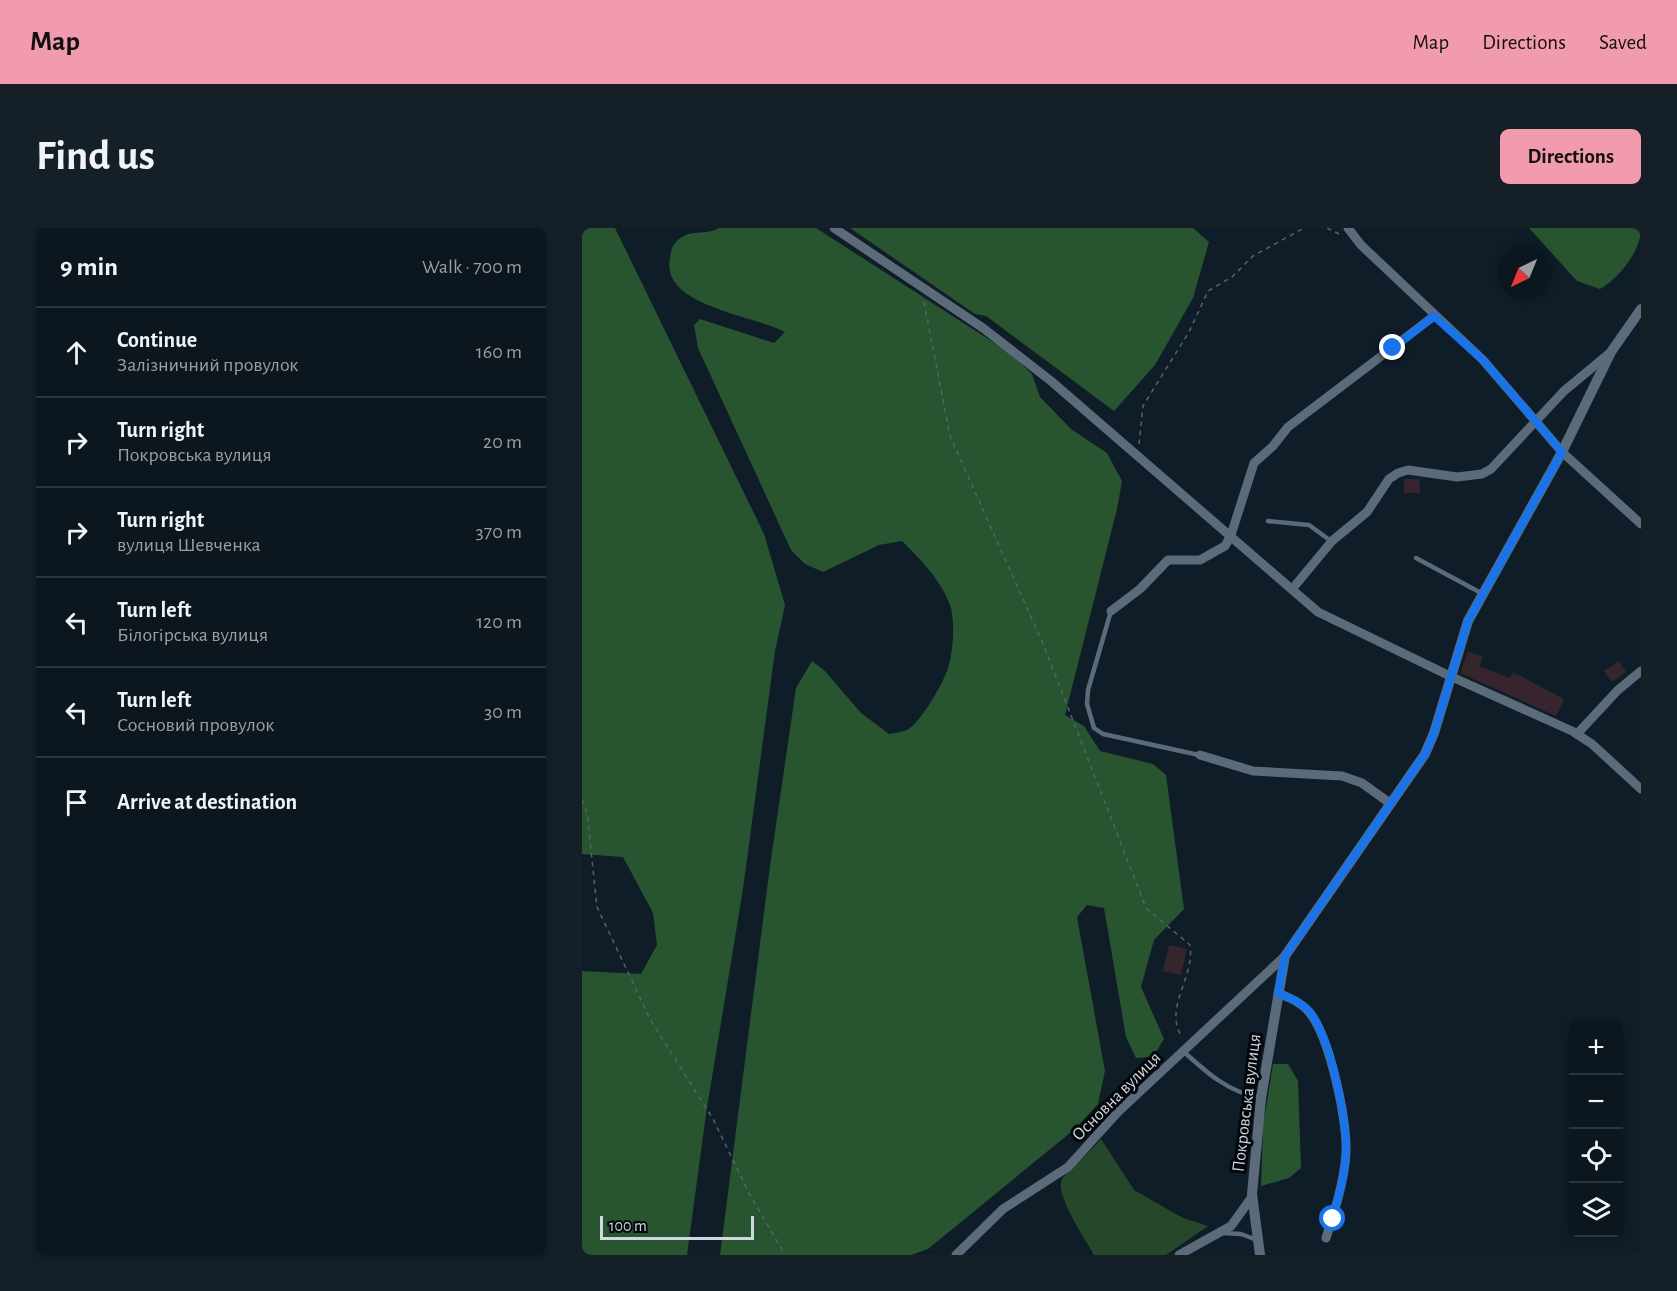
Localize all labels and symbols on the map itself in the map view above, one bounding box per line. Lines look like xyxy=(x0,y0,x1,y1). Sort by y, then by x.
north arrow xyxy=(1497,246,1551,300)
route end xyxy=(1379,334,1405,360)
street label: Покровська вулиця xyxy=(1230,1033,1264,1173)
street label: Основна вулиця xyxy=(1069,1049,1165,1145)
route start xyxy=(1319,1205,1345,1231)
scale bar xyxy=(600,1213,754,1240)

